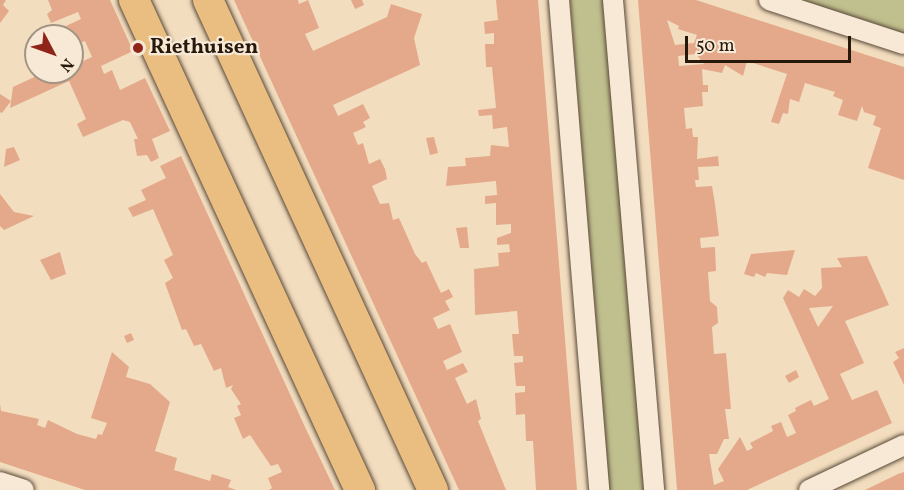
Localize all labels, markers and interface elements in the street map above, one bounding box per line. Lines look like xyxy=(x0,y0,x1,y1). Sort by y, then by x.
north arrow xyxy=(24,24,84,84)
scale bar xyxy=(688,24,854,62)
text: 50 m xyxy=(696,34,735,59)
place label: Riethuisen xyxy=(150,35,258,61)
marker: Riethuisen xyxy=(131,41,145,55)
text: N xyxy=(54,53,78,76)

